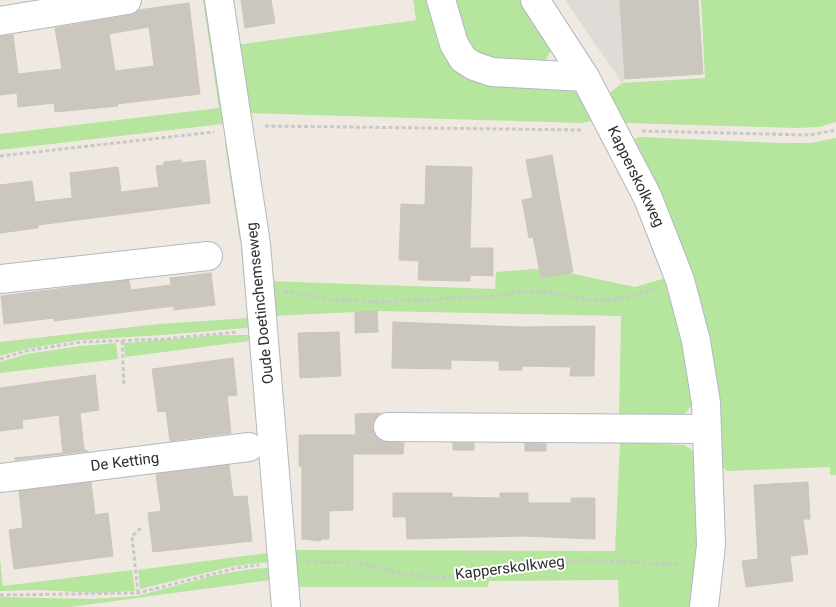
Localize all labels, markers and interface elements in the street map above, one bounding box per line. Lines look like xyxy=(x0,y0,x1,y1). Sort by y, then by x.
street label: Kapperskolkweg xyxy=(603,124,667,230)
street label: Oude Doetinchemseweg xyxy=(244,221,278,385)
street label: De Ketting xyxy=(90,450,160,476)
street label: Kapperskolkweg xyxy=(454,553,566,585)

